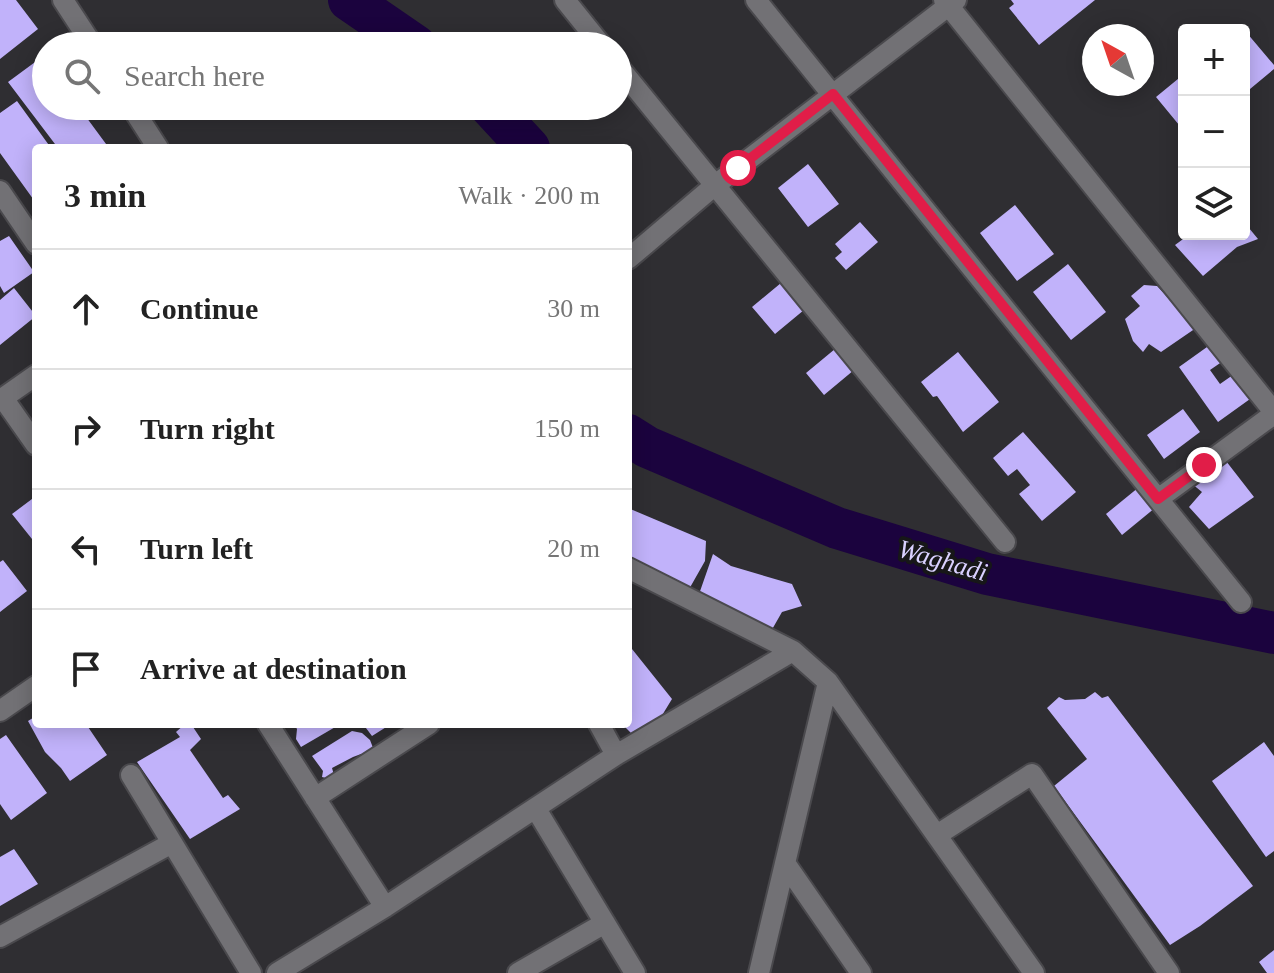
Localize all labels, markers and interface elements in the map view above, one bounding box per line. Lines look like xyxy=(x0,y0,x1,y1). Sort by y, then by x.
north arrow xyxy=(1082,24,1154,96)
map controls xyxy=(1178,24,1250,240)
button: + xyxy=(1178,24,1250,96)
search box xyxy=(32,32,632,120)
icon: search xyxy=(60,54,104,98)
text: Search here xyxy=(124,59,265,92)
button: − xyxy=(1178,96,1250,168)
route start xyxy=(720,150,756,186)
button: layers xyxy=(1178,168,1250,240)
text: 3 min xyxy=(64,177,146,214)
text: Walk · 200 m xyxy=(458,181,600,210)
icon: ahead xyxy=(64,287,108,331)
text: Continue xyxy=(140,292,258,325)
text: 30 m xyxy=(547,294,600,323)
icon: right xyxy=(64,407,108,451)
text: Turn right xyxy=(140,412,275,445)
text: 150 m xyxy=(534,414,600,443)
route end xyxy=(1186,447,1222,483)
icon: left xyxy=(64,527,108,571)
text: Turn left xyxy=(140,532,253,565)
text: 20 m xyxy=(547,534,600,563)
water label: Waghadi xyxy=(895,534,991,587)
icon: arrive xyxy=(64,647,108,691)
text: Arrive at destination xyxy=(140,652,407,685)

